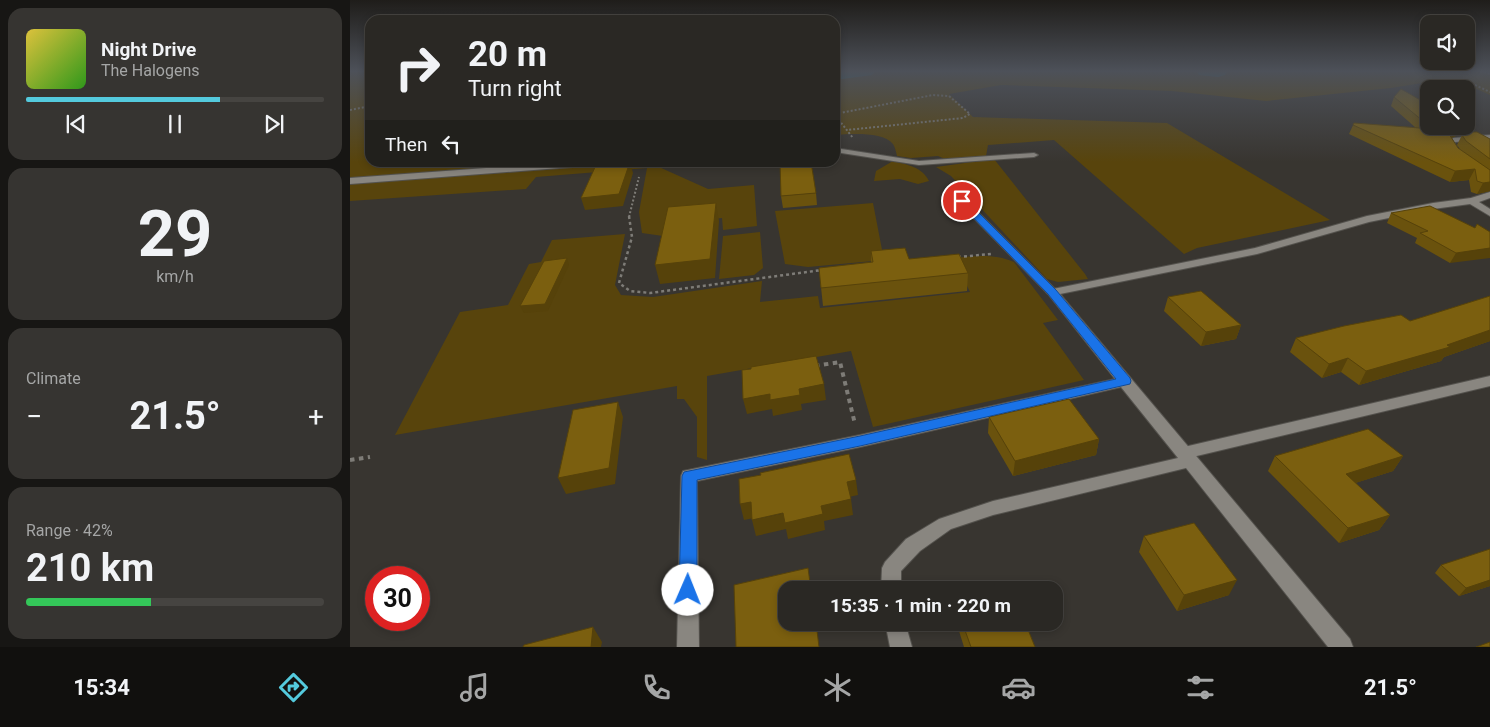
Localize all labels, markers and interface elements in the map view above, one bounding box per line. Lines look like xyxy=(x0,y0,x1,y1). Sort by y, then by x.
map controls xyxy=(1420,15,1475,135)
button: sound xyxy=(1420,15,1475,70)
text: 20 m xyxy=(468,34,547,75)
icon: right xyxy=(385,35,450,100)
text: Night Drive xyxy=(101,38,196,61)
text: The Halogens xyxy=(101,61,200,80)
text: Turn right xyxy=(468,76,562,101)
button: search xyxy=(1420,80,1475,135)
icon: previous xyxy=(62,110,90,138)
icon: pause xyxy=(161,110,189,138)
icon: next xyxy=(260,110,288,138)
icon: left xyxy=(437,130,465,158)
text: Then xyxy=(385,133,427,156)
pin xyxy=(941,180,983,222)
icon: arrive xyxy=(948,187,976,215)
text: 29 xyxy=(138,196,212,272)
text: km/h xyxy=(156,267,194,286)
text: Climate xyxy=(26,369,81,388)
text: 21.5° xyxy=(129,394,221,438)
text: − xyxy=(26,400,42,433)
text: + xyxy=(308,400,324,433)
text: Range · 42% xyxy=(26,521,113,540)
text: 210 km xyxy=(26,546,154,590)
position arrow xyxy=(661,563,713,615)
speed limit sign: 30 xyxy=(365,566,430,631)
text: 15:35 · 1 min · 220 m xyxy=(830,594,1011,617)
icon: directions xyxy=(276,670,311,705)
icon: music xyxy=(457,670,492,705)
icon: phone xyxy=(639,670,674,705)
icon: climate xyxy=(820,670,855,705)
icon: car xyxy=(1001,670,1036,705)
icon: filters xyxy=(1183,670,1218,705)
text: 15:34 xyxy=(73,675,130,700)
text: 21.5° xyxy=(1364,675,1417,700)

